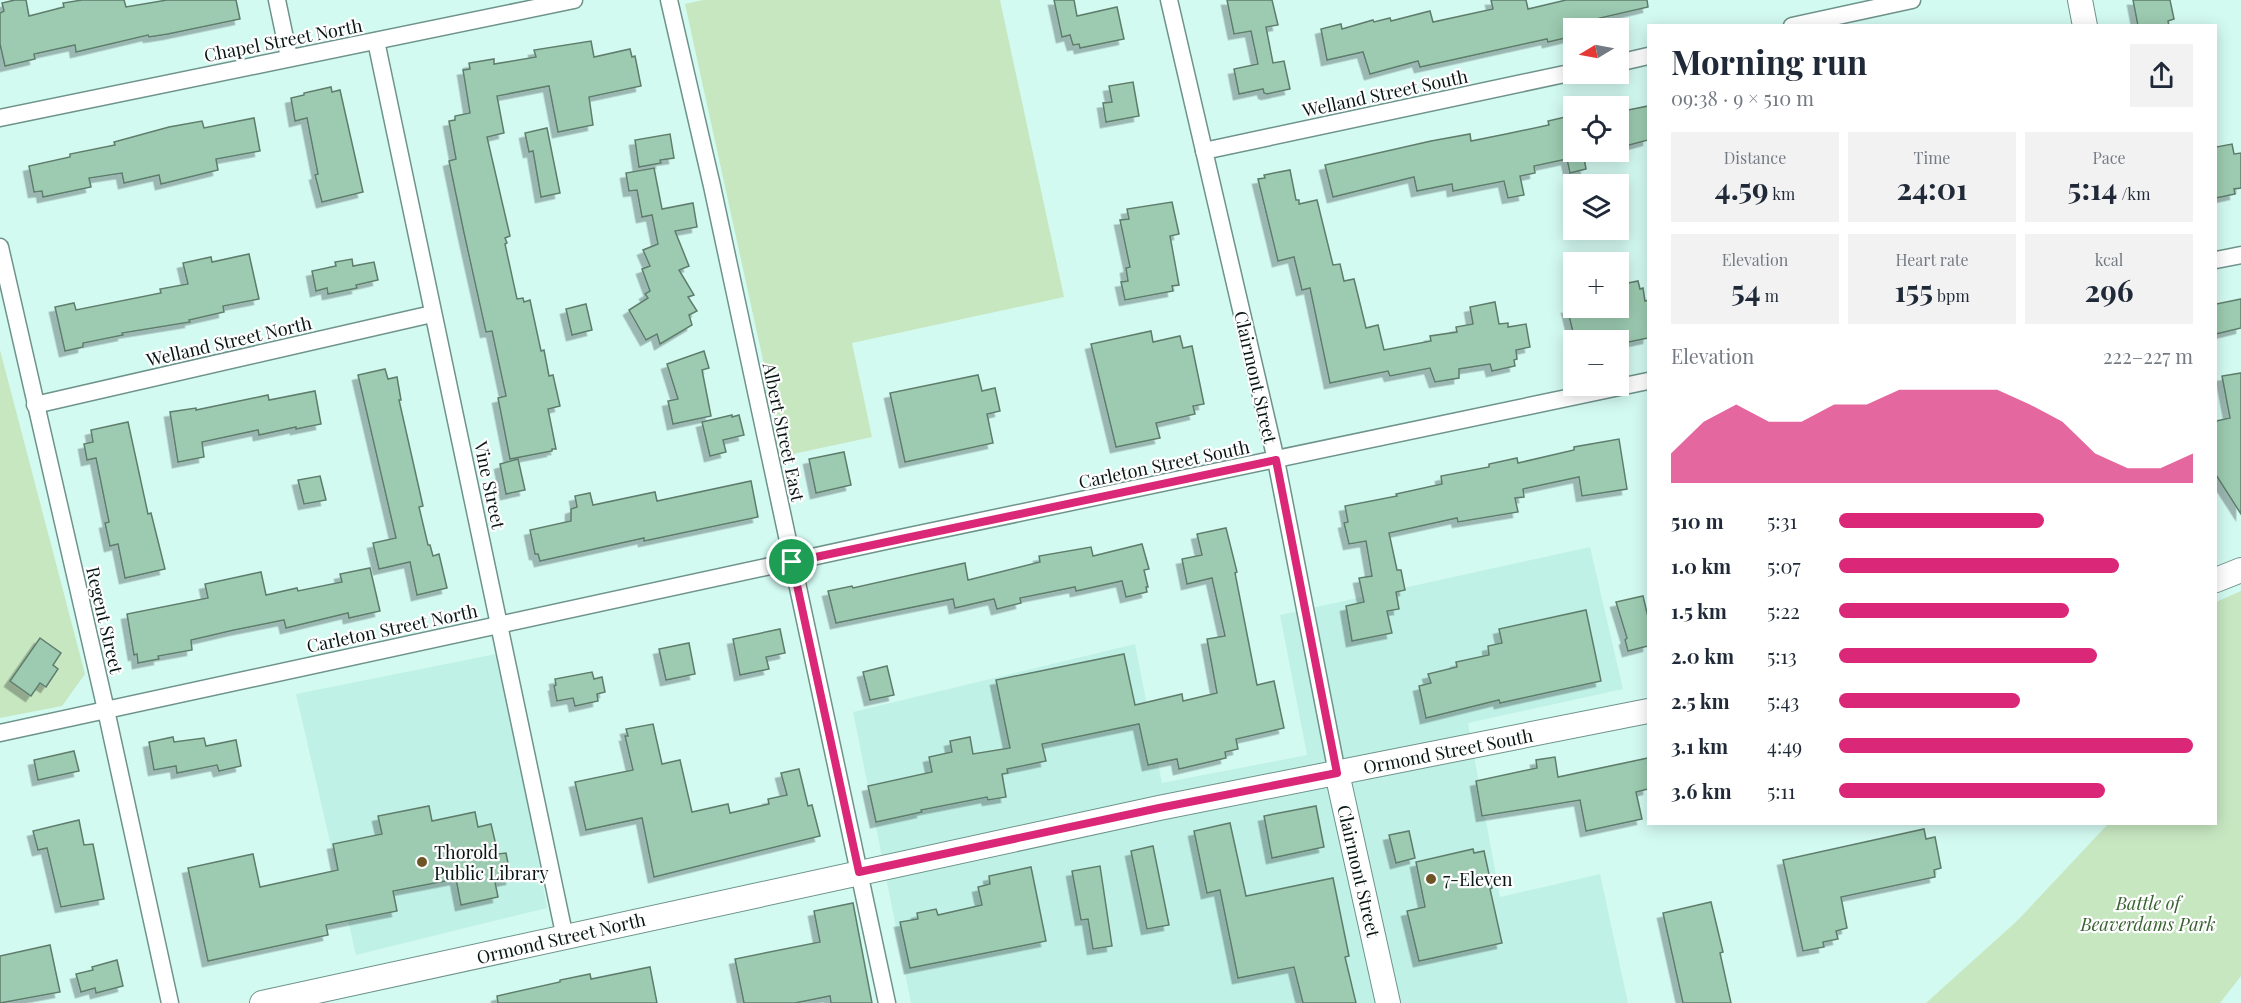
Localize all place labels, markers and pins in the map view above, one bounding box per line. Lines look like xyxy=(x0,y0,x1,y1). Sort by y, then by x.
pin xyxy=(766,536,817,587)
place label: Thorold Public Library xyxy=(434,840,549,885)
marker: Thorold Public Library xyxy=(415,855,429,869)
place label: 7-Eleven xyxy=(1443,867,1513,891)
marker: 7-Eleven xyxy=(1424,872,1438,886)

